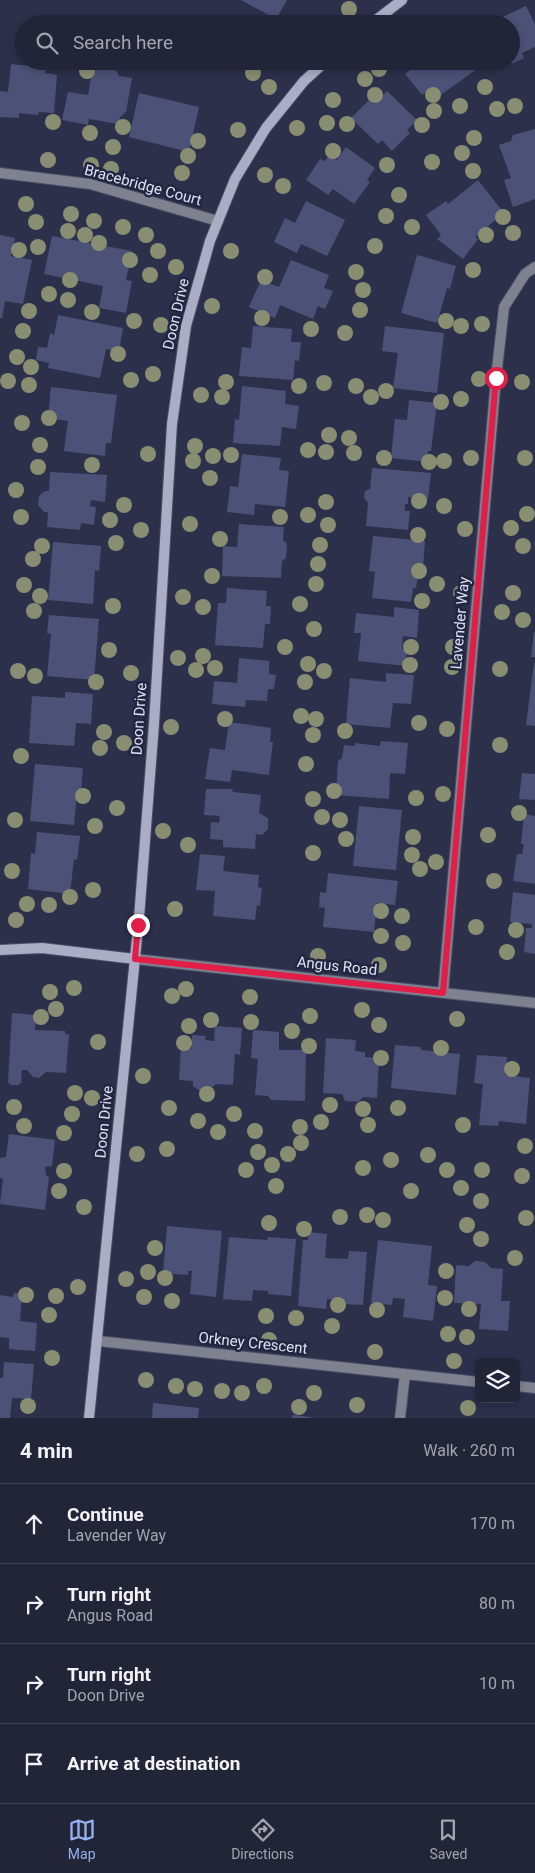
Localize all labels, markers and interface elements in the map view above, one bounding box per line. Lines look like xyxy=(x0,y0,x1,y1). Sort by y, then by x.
search box xyxy=(15,15,520,70)
icon: search xyxy=(33,29,61,57)
text: Search here xyxy=(73,31,173,54)
street label: Bracebridge Court xyxy=(82,161,204,209)
street label: Doon Drive xyxy=(159,277,193,351)
route start xyxy=(485,367,508,390)
street label: Lavender Way xyxy=(447,576,473,670)
street label: Doon Drive xyxy=(127,682,151,756)
route end xyxy=(127,914,150,937)
street label: Angus Road xyxy=(296,953,378,979)
street label: Doon Drive xyxy=(91,1085,117,1159)
street label: Orkney Crescent xyxy=(198,1328,308,1358)
map controls xyxy=(475,1358,520,1403)
button: layers xyxy=(475,1358,520,1403)
text: 4 min xyxy=(20,1439,73,1463)
text: Walk · 260 m xyxy=(423,1441,515,1460)
text: Continue xyxy=(67,1503,144,1526)
icon: ahead xyxy=(20,1510,48,1538)
text: 170 m xyxy=(470,1514,515,1533)
text: Lavender Way xyxy=(67,1526,166,1545)
text: Turn right xyxy=(67,1583,151,1606)
icon: right xyxy=(20,1590,48,1618)
text: 80 m xyxy=(479,1594,515,1613)
text: Angus Road xyxy=(67,1606,153,1625)
text: Turn right xyxy=(67,1663,151,1686)
icon: right xyxy=(20,1670,48,1698)
text: 10 m xyxy=(479,1674,515,1693)
text: Doon Drive xyxy=(67,1686,145,1705)
icon: arrive xyxy=(20,1750,48,1778)
text: Arrive at destination xyxy=(67,1752,240,1775)
tab: Map xyxy=(68,1816,96,1862)
tab: Directions xyxy=(231,1816,294,1862)
tab: Saved xyxy=(429,1816,467,1862)

